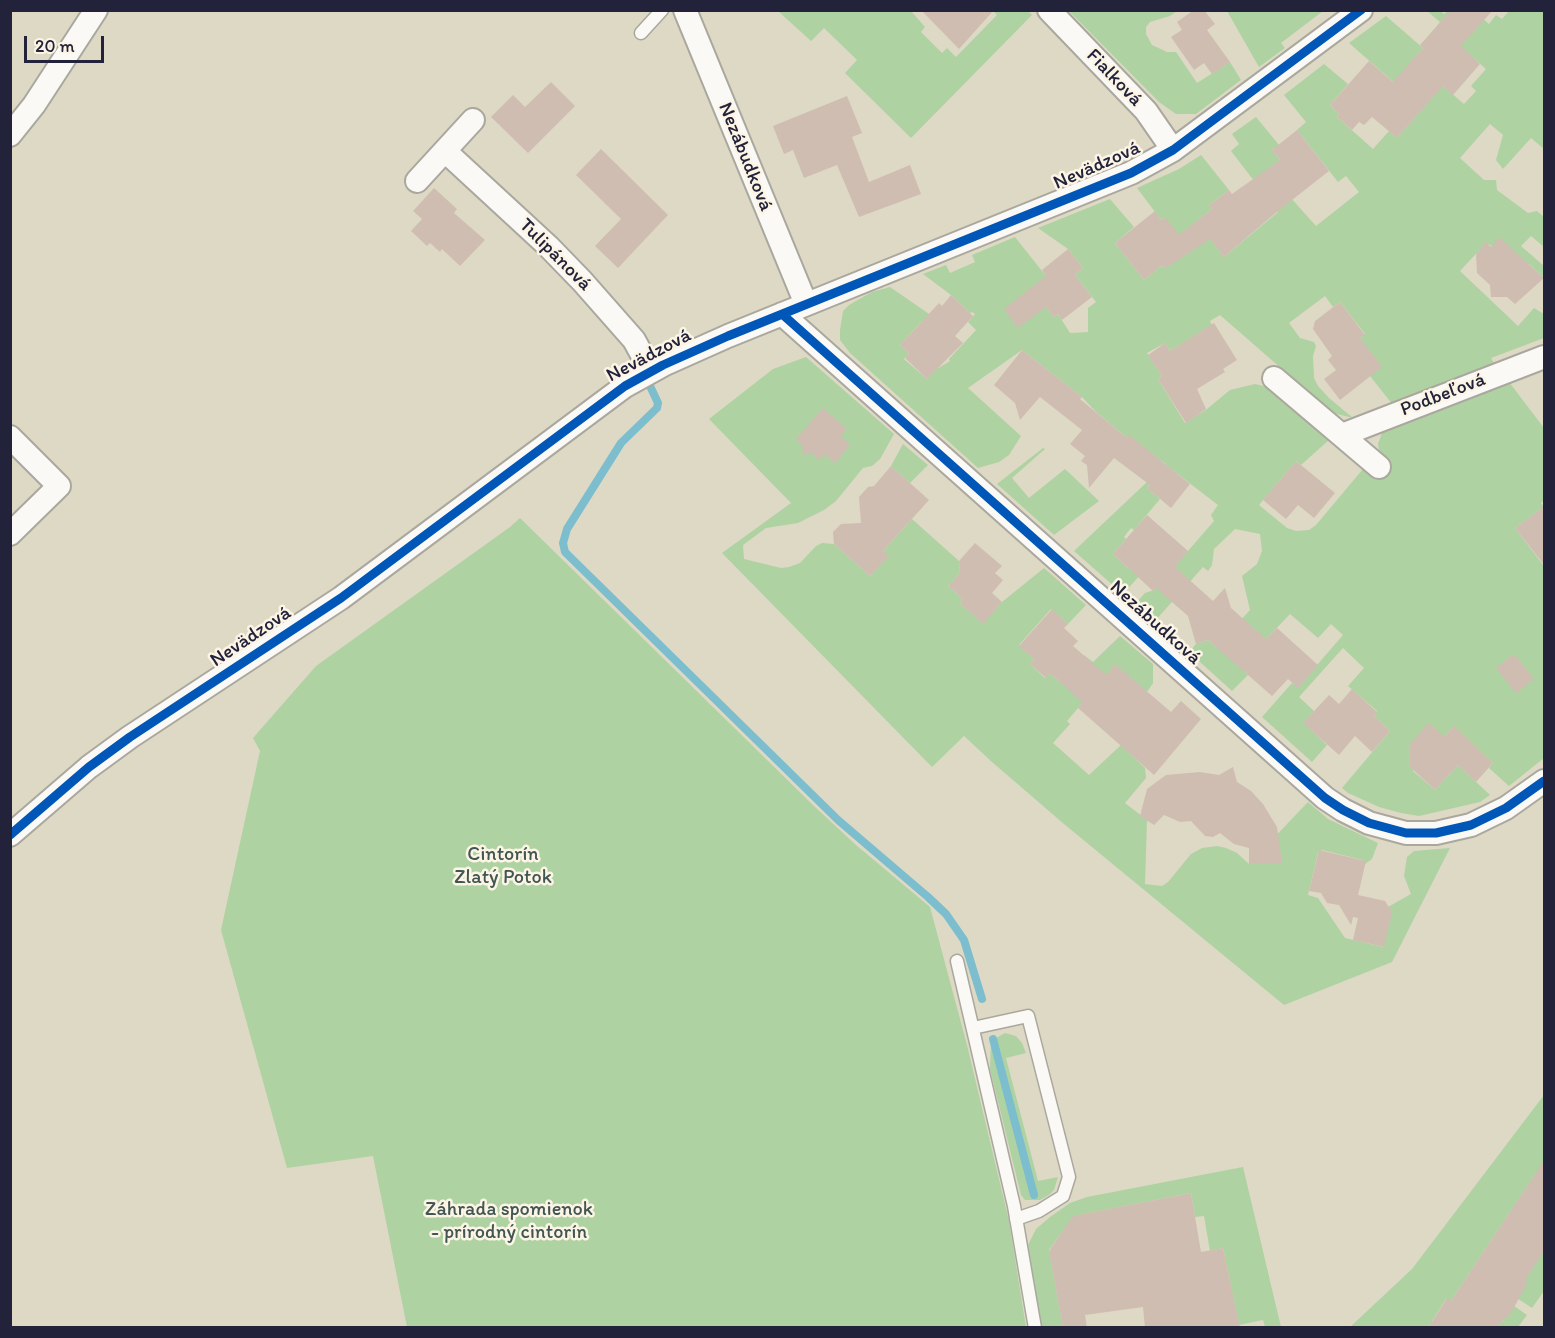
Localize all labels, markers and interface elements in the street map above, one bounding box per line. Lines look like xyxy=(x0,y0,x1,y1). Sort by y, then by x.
scale bar xyxy=(27,24,106,62)
text: 20 m xyxy=(35,35,75,57)
street label: Fialková xyxy=(1081,44,1147,112)
street label: Nezábudková xyxy=(712,99,778,215)
street label: Nevädzová xyxy=(1050,136,1144,196)
street label: Tulipánová xyxy=(514,214,596,296)
street label: Nevädzová xyxy=(603,324,695,388)
street label: Podbeľová xyxy=(1397,368,1489,422)
street label: Nezábudková xyxy=(1104,576,1206,670)
street label: Nevädzová xyxy=(206,601,296,673)
park label: Cintorín Zlatý Potok xyxy=(454,843,552,890)
park label: Záhrada spomienok - prírodný cintorín xyxy=(425,1198,593,1245)

